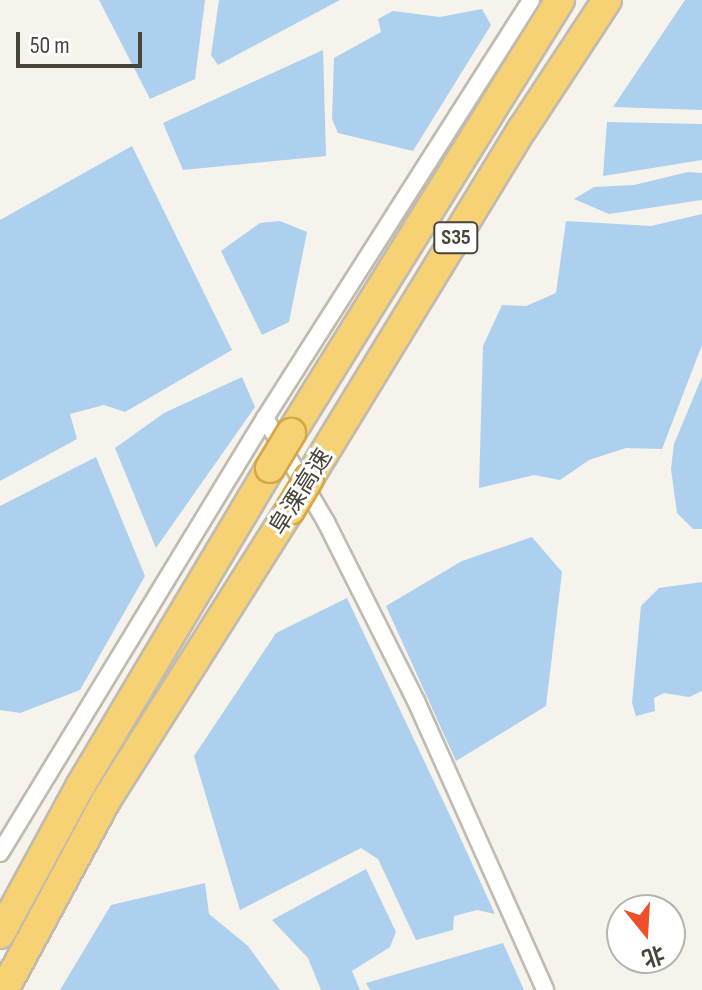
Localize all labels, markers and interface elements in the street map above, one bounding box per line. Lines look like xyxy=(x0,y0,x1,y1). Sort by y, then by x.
scale bar xyxy=(20,16,146,66)
text: 50 m xyxy=(30,31,70,60)
road number: S35 xyxy=(432,220,480,256)
street label: 阜溧高速 xyxy=(263,444,339,540)
north arrow xyxy=(606,894,686,974)
text: 北 xyxy=(638,939,668,972)

